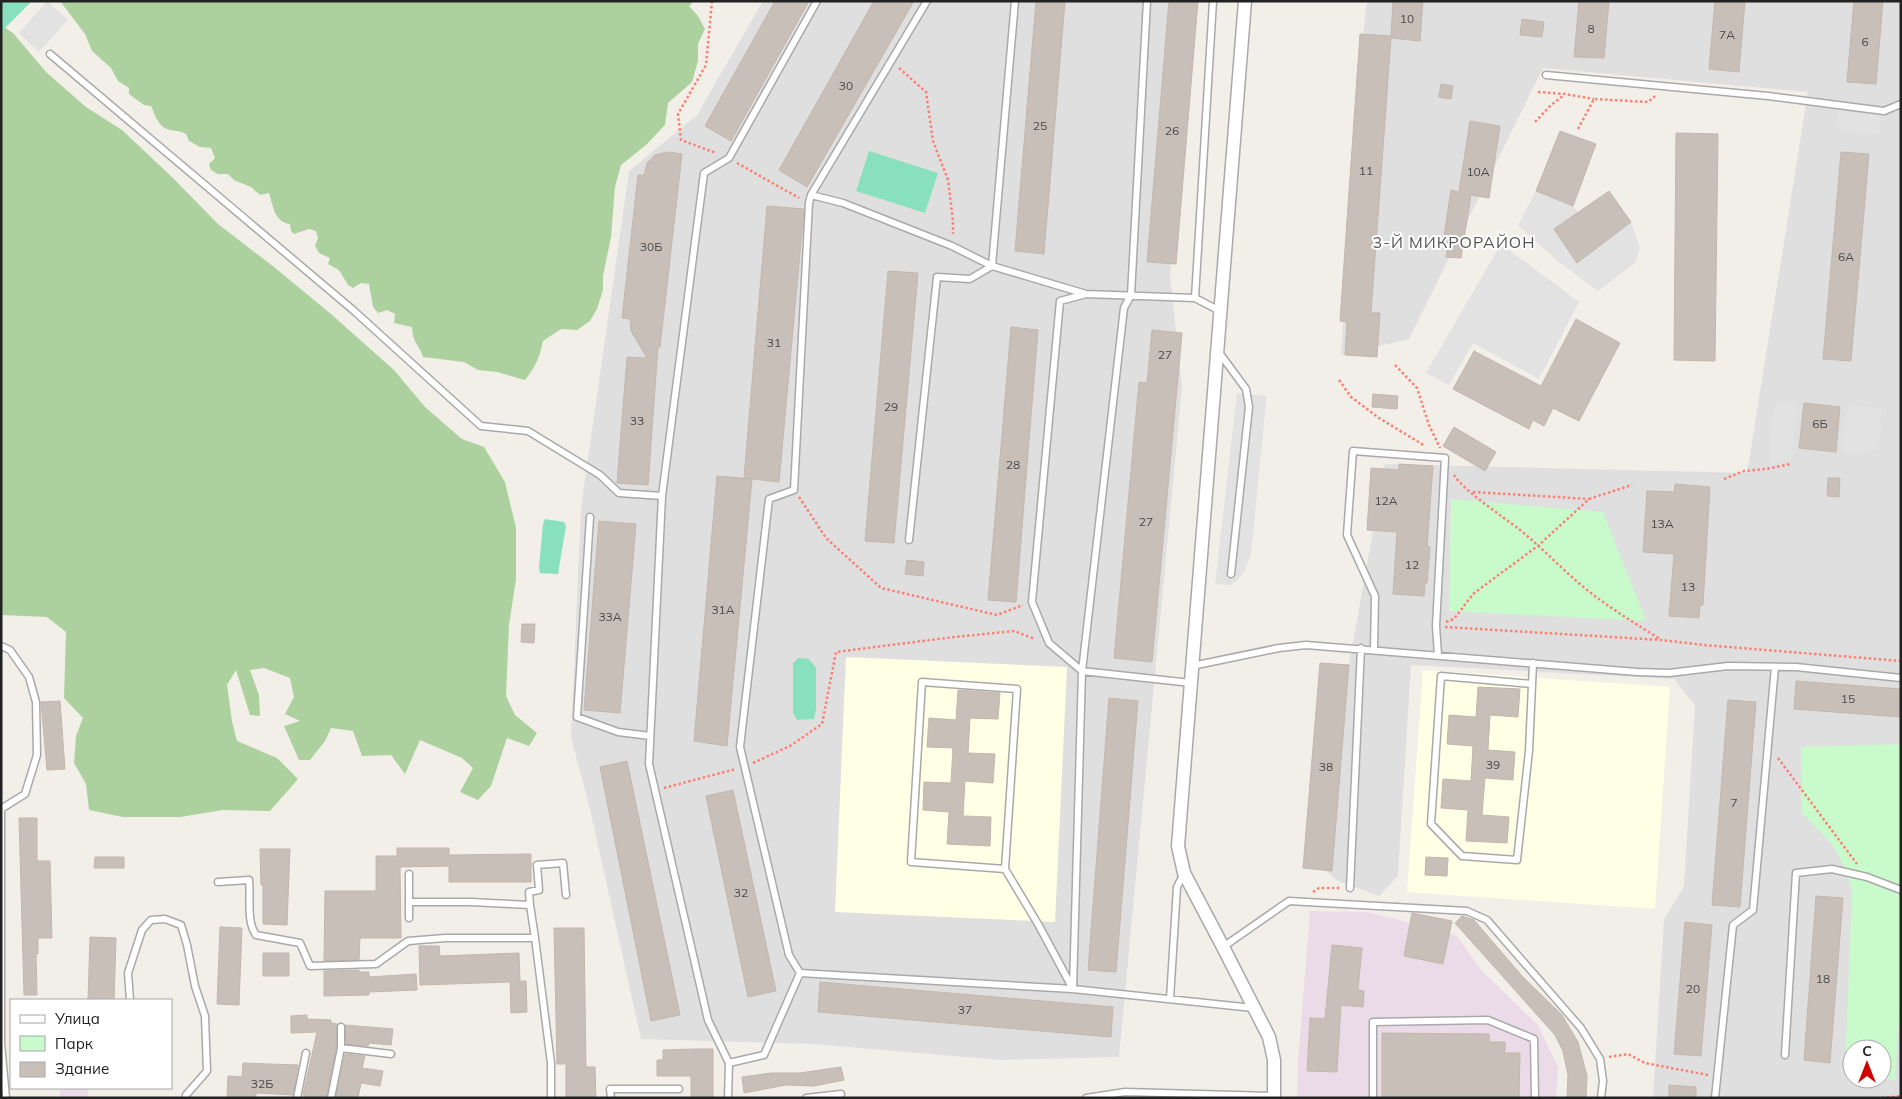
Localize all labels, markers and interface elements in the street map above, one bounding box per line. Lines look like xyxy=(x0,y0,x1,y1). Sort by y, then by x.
house number: 10 xyxy=(1400,11,1414,26)
house number: 8 xyxy=(1587,21,1595,36)
house number: 7А xyxy=(1719,27,1735,42)
house number: 6 xyxy=(1861,34,1869,49)
house number: 30 xyxy=(839,78,853,93)
house number: 25 xyxy=(1033,118,1047,133)
house number: 26 xyxy=(1165,123,1179,138)
house number: 11 xyxy=(1359,163,1373,178)
house number: 10А xyxy=(1466,164,1490,179)
district label: 3-Й МИКРОРАЙОН xyxy=(1373,232,1535,252)
house number: 30Б xyxy=(640,239,662,254)
house number: 6А xyxy=(1838,249,1854,264)
house number: 31 xyxy=(767,335,781,350)
house number: 27 xyxy=(1158,347,1172,362)
house number: 29 xyxy=(884,399,898,414)
house number: 33 xyxy=(630,413,644,428)
house number: 6Б xyxy=(1812,416,1828,431)
house number: 28 xyxy=(1006,457,1020,472)
house number: 12А xyxy=(1374,493,1398,508)
house number: 27 xyxy=(1139,514,1153,529)
house number: 13А xyxy=(1650,516,1674,531)
house number: 12 xyxy=(1405,557,1419,572)
house number: 13 xyxy=(1681,579,1695,594)
house number: 31А xyxy=(711,602,735,617)
house number: 33А xyxy=(598,609,622,624)
house number: 15 xyxy=(1841,691,1855,706)
house number: 39 xyxy=(1486,757,1500,772)
house number: 38 xyxy=(1319,759,1333,774)
house number: 7 xyxy=(1730,795,1738,810)
house number: 32 xyxy=(734,885,748,900)
house number: 18 xyxy=(1816,971,1830,986)
house number: 20 xyxy=(1686,981,1700,996)
legend xyxy=(10,999,172,1089)
house number: 37 xyxy=(958,1002,972,1017)
text: Улица xyxy=(54,1009,100,1028)
text: Парк xyxy=(55,1034,94,1053)
north arrow xyxy=(1842,1039,1892,1089)
text: С xyxy=(1862,1042,1872,1060)
text: Здание xyxy=(55,1059,109,1078)
house number: 32Б xyxy=(251,1076,273,1091)

